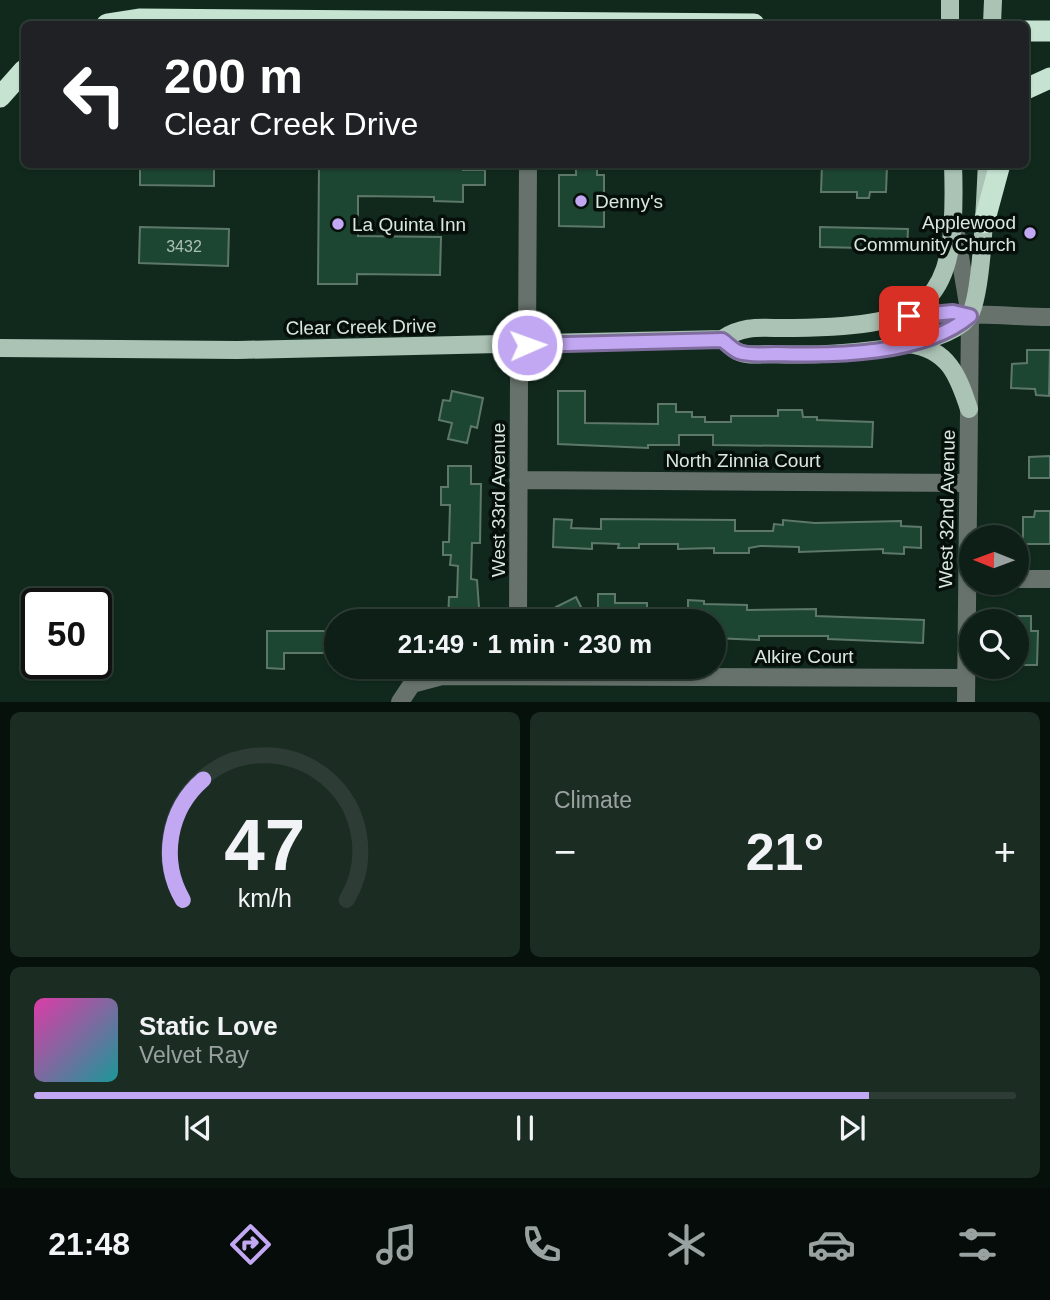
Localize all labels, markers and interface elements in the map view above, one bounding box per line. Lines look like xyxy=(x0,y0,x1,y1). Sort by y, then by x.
icon: left xyxy=(49,49,140,140)
text: 200 m xyxy=(164,49,303,103)
text: Clear Creek Drive xyxy=(164,106,418,142)
place label: Denny's xyxy=(595,191,663,212)
marker: Denny's xyxy=(573,193,589,209)
place label: Applewood Community Church xyxy=(853,212,1016,255)
place label: La Quinta Inn xyxy=(352,214,466,235)
marker: La Quinta Inn xyxy=(330,216,346,232)
marker: Applewood Community Church xyxy=(1022,225,1038,241)
house number: 3432 xyxy=(166,238,202,255)
pin xyxy=(879,286,939,346)
icon: arrive xyxy=(890,297,928,335)
position arrow xyxy=(490,308,564,382)
street label: Clear Creek Drive xyxy=(285,315,437,339)
street label: West 33rd Avenue xyxy=(488,423,509,577)
street label: West 32nd Avenue xyxy=(935,429,959,589)
street label: North Zinnia Court xyxy=(665,450,821,471)
north arrow xyxy=(959,525,1029,595)
map controls xyxy=(959,525,1029,679)
speed limit sign: 50 xyxy=(21,588,112,679)
button: search xyxy=(959,609,1029,679)
text: 21:49 · 1 min · 230 m xyxy=(398,629,652,659)
street label: Alkire Court xyxy=(754,646,854,667)
text: Climate xyxy=(554,787,632,813)
text: 47 xyxy=(225,805,305,886)
text: 21° xyxy=(746,823,824,881)
text: − xyxy=(554,831,576,873)
text: + xyxy=(994,831,1016,873)
text: km/h xyxy=(238,884,292,912)
text: Static Love xyxy=(139,1011,278,1041)
text: Velvet Ray xyxy=(139,1042,249,1068)
icon: previous xyxy=(179,1109,217,1147)
icon: pause xyxy=(506,1109,544,1147)
icon: next xyxy=(833,1109,871,1147)
icon: directions xyxy=(226,1220,275,1269)
icon: music xyxy=(372,1220,421,1269)
icon: phone xyxy=(517,1220,566,1269)
icon: climate xyxy=(662,1220,711,1269)
icon: car xyxy=(807,1220,856,1269)
icon: filters xyxy=(953,1220,1002,1269)
text: 21:48 xyxy=(48,1226,130,1262)

